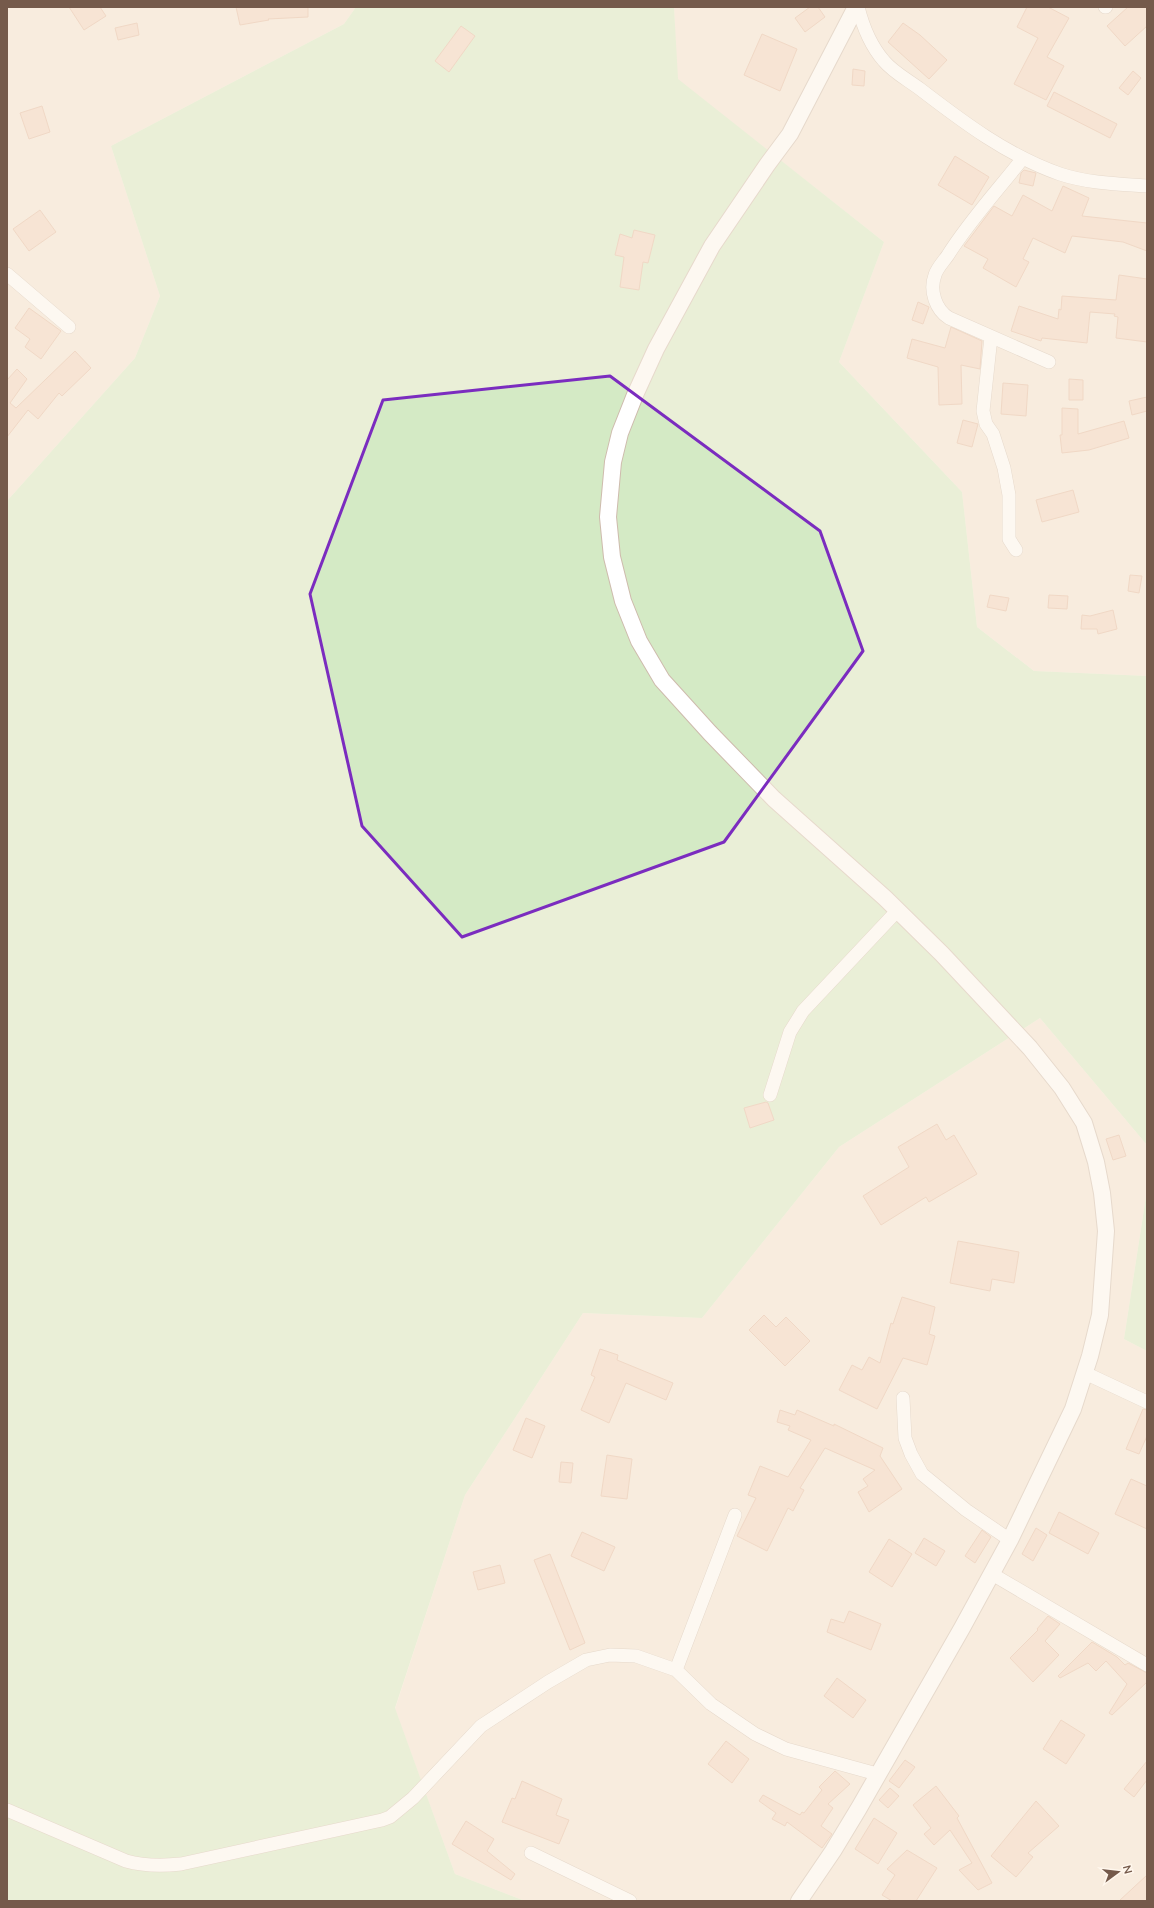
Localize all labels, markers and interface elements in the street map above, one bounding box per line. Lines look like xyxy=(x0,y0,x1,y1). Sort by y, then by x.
north arrow xyxy=(1098,1852,1138,1892)
text: N xyxy=(1120,1864,1135,1875)

